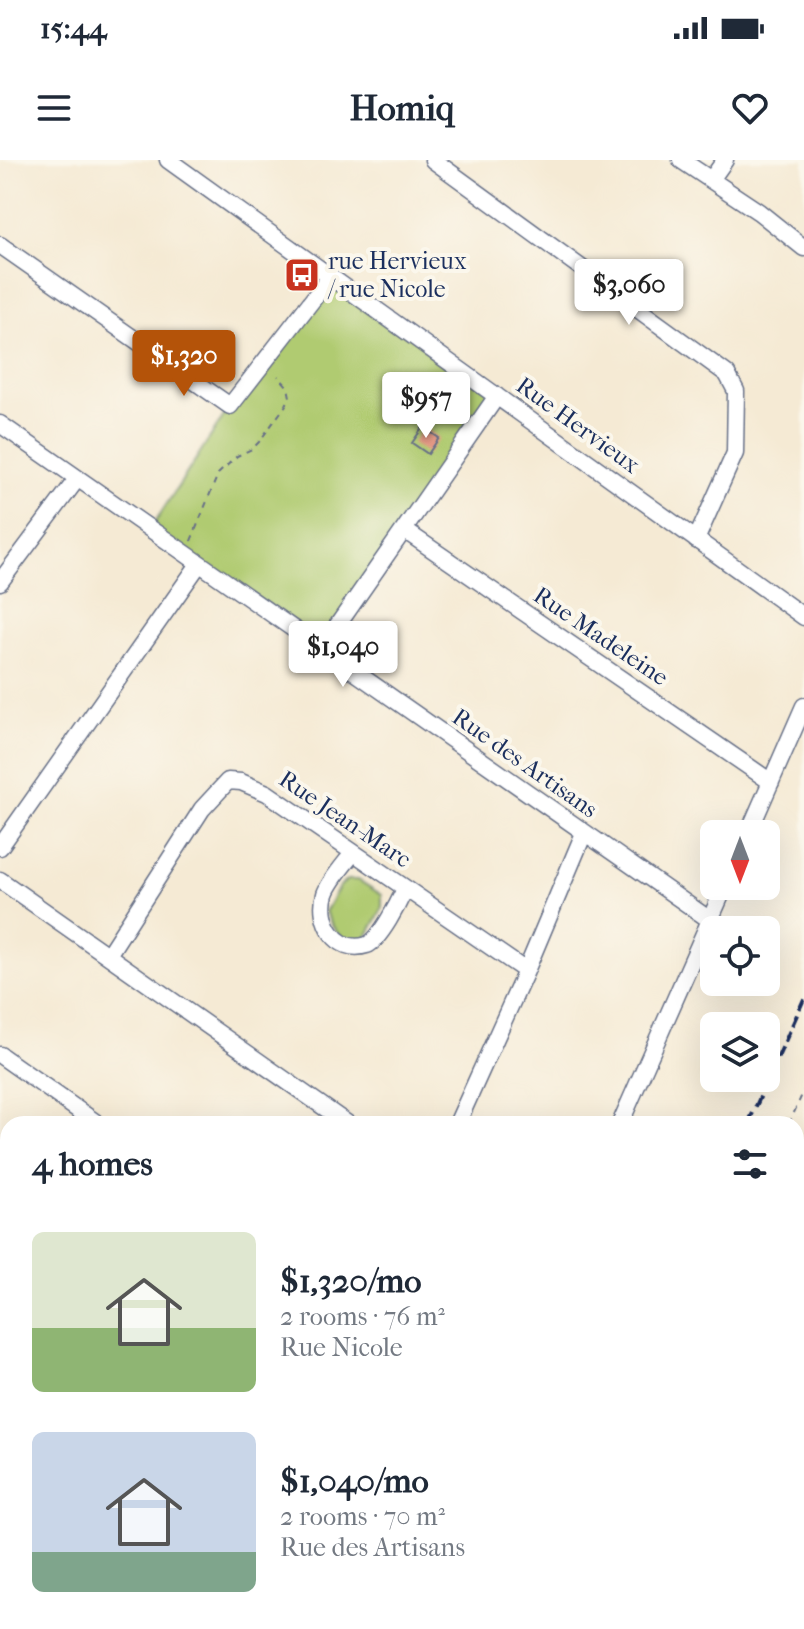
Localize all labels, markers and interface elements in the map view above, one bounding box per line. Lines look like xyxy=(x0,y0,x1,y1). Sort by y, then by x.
text: 15:44 xyxy=(40,11,106,46)
icon: menu xyxy=(32,86,76,130)
icon: heart xyxy=(728,86,772,130)
text: Homiq xyxy=(349,87,455,129)
place label: rue Hervieux / rue Nicole xyxy=(327,247,467,303)
bus stop icon: rue Hervieux / rue Nicole xyxy=(283,256,321,294)
pin: $3,060 xyxy=(564,259,694,327)
text: $3,060 xyxy=(592,269,666,300)
pin: $1,320 xyxy=(119,330,249,398)
text: $1,320 xyxy=(150,340,218,371)
street label: Rue Hervieux xyxy=(511,371,645,479)
pin: $957 xyxy=(379,372,473,440)
text: $957 xyxy=(400,382,452,413)
street label: Rue Madeleine xyxy=(528,581,674,691)
pin: $1,040 xyxy=(278,621,408,689)
text: $1,040 xyxy=(307,631,379,662)
street label: Rue des Artisans xyxy=(447,703,603,824)
street label: Rue Jean-Marc xyxy=(274,765,416,873)
north arrow xyxy=(700,820,780,900)
map controls xyxy=(700,820,780,1092)
button: locate xyxy=(700,916,780,996)
button: layers xyxy=(700,1012,780,1092)
icon: filters xyxy=(728,1142,772,1186)
text: 4 homes xyxy=(32,1144,153,1184)
text: $1,320/mo xyxy=(280,1261,422,1301)
icon: home xyxy=(96,1264,192,1360)
text: 2 rooms · 76 m² xyxy=(280,1301,445,1332)
text: Rue Nicole xyxy=(280,1332,403,1363)
text: $1,040/mo xyxy=(280,1461,429,1501)
icon: home xyxy=(96,1464,192,1560)
text: 2 rooms · 70 m² xyxy=(280,1501,445,1532)
text: Rue des Artisans xyxy=(280,1532,465,1563)

